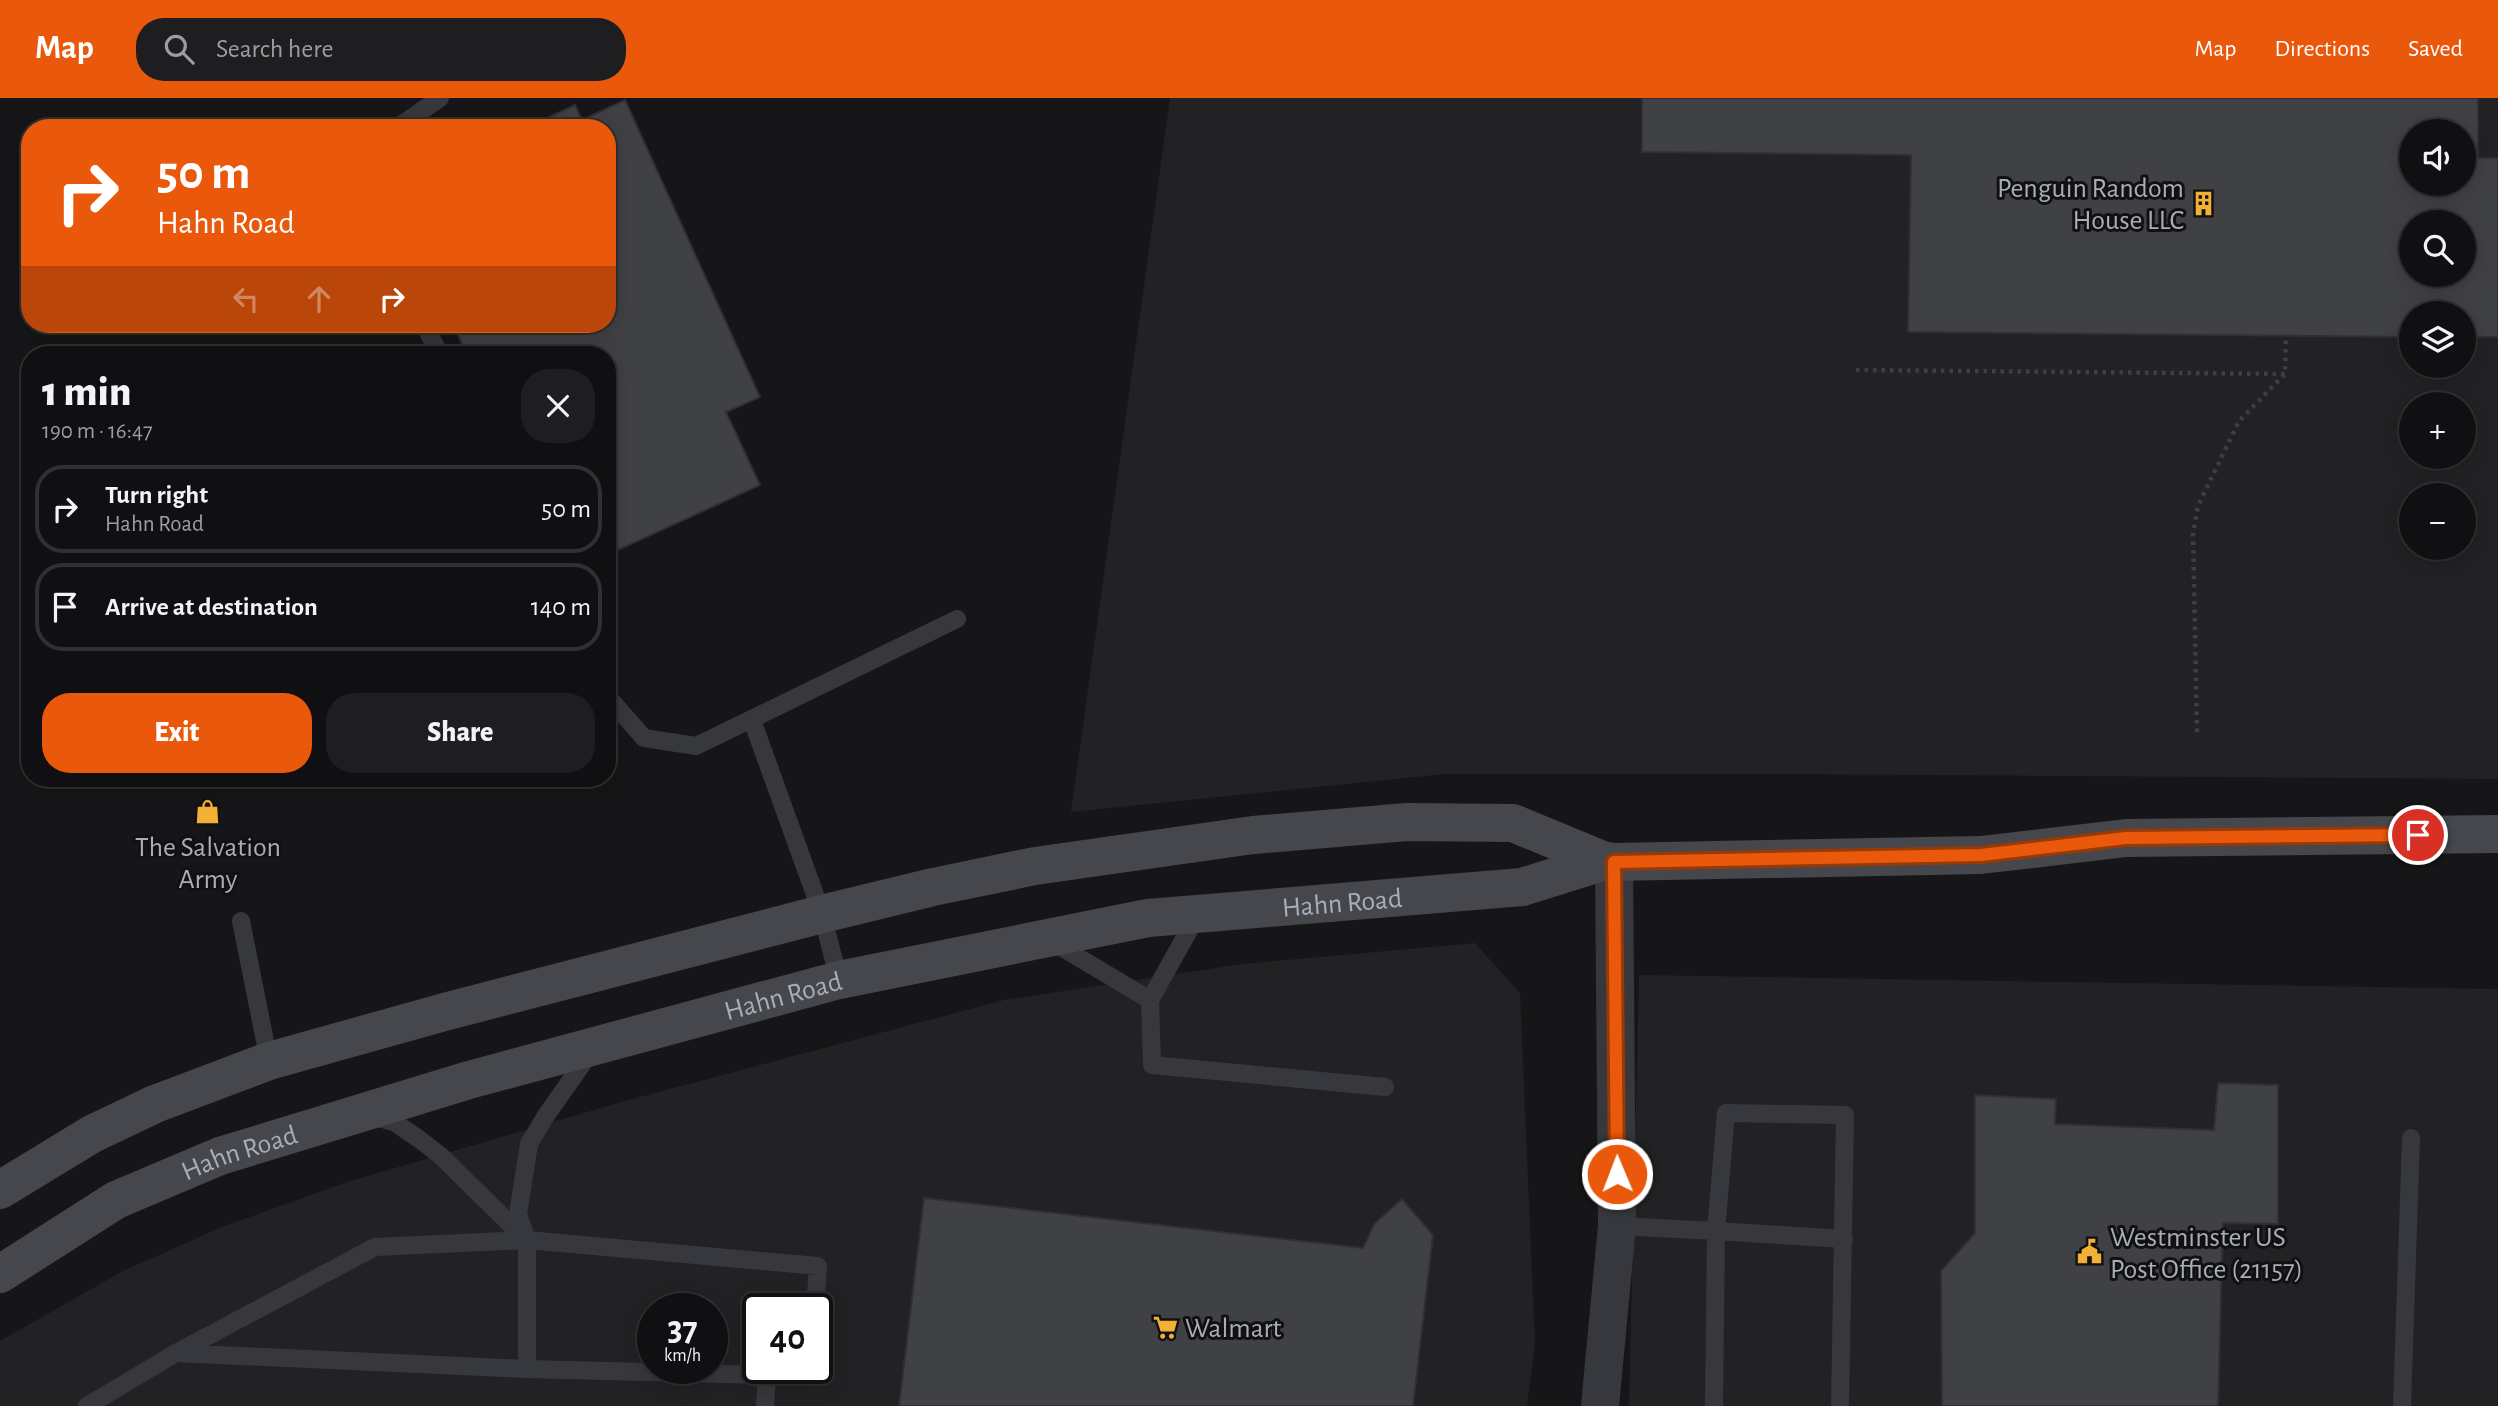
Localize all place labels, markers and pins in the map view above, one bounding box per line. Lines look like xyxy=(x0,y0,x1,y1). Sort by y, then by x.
place label: Penguin Random House LLC xyxy=(1997,175,2184,235)
building icon: Penguin Random House LLC xyxy=(2190,189,2218,217)
shop icon: The Salvation Army xyxy=(194,798,222,826)
pin xyxy=(2388,805,2448,865)
place label: The Salvation Army xyxy=(135,834,281,894)
place label: Westminster US Post Office (21157) xyxy=(2110,1224,2303,1284)
public building icon: Westminster US Post Office (21157) xyxy=(2076,1238,2104,1266)
supermarket icon: Walmart xyxy=(1151,1313,1179,1341)
place label: Walmart xyxy=(1185,1315,1281,1343)

